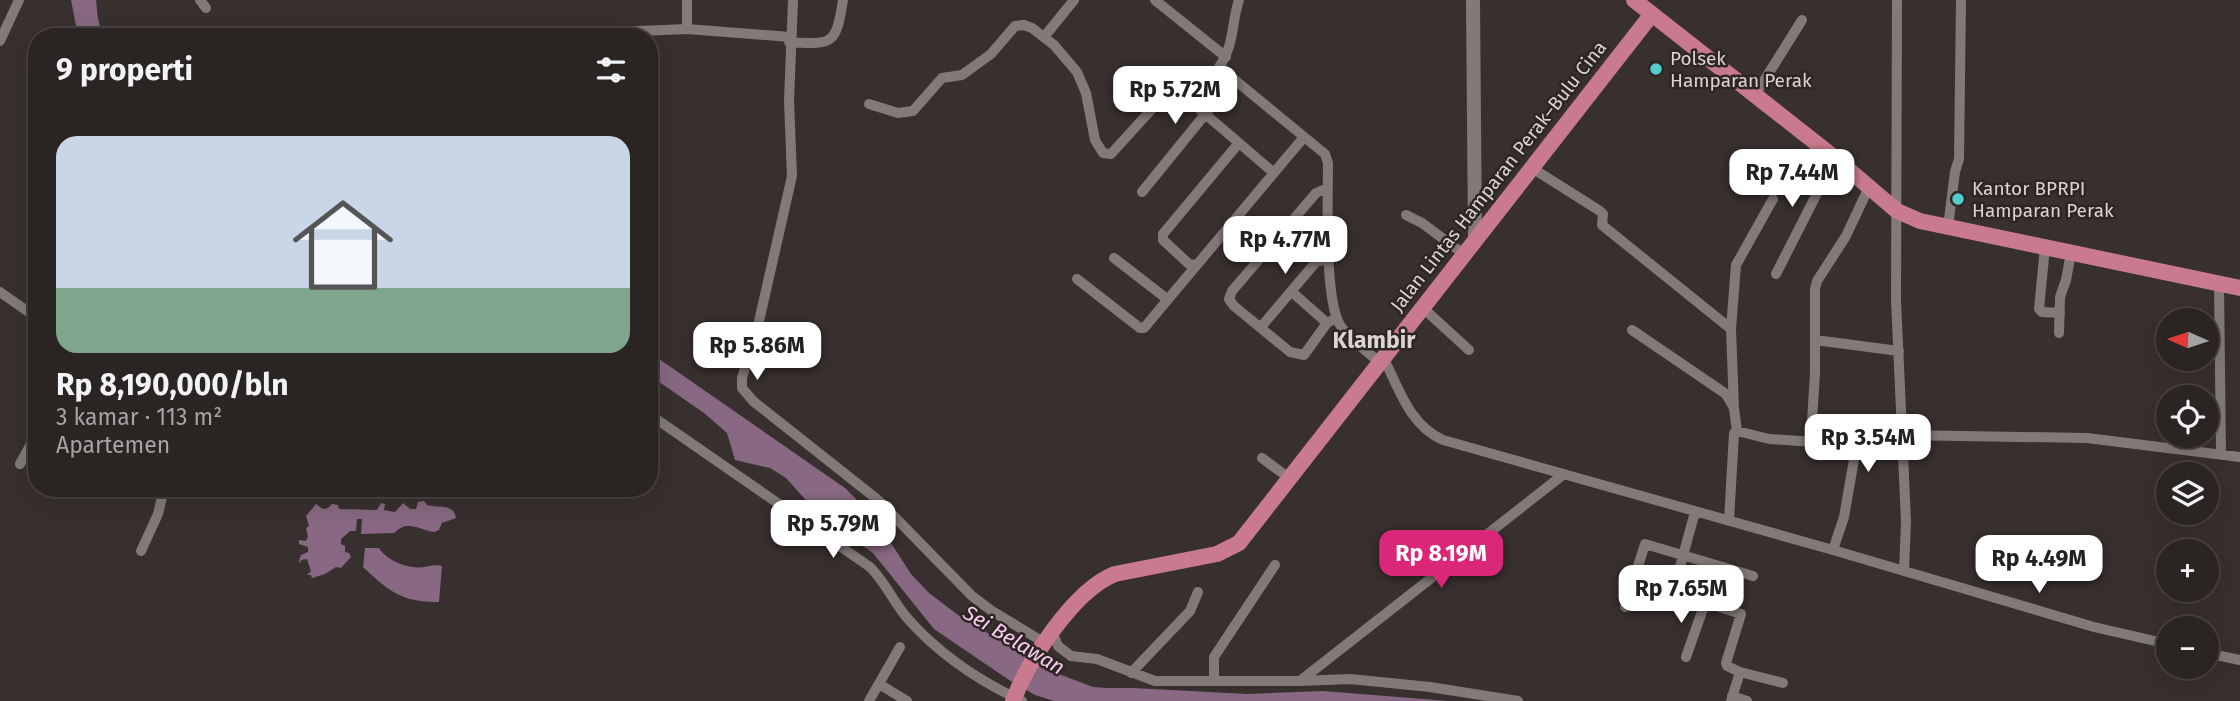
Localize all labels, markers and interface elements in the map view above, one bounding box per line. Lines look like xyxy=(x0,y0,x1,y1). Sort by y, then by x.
street label: Jalan Lintas Hamparan Perak–Bulu Cina xyxy=(1385,36,1611,316)
place label: Polsek Hamparan Perak xyxy=(1670,47,1812,92)
icon: filters xyxy=(592,51,630,89)
text: 9 properti xyxy=(56,52,193,88)
marker: Polsek Hamparan Perak xyxy=(1648,61,1664,77)
pin: Rp 5.72M xyxy=(1103,66,1247,126)
text: Rp 5.72M xyxy=(1129,75,1221,103)
pin: Rp 7.44M xyxy=(1720,150,1864,209)
text: Rp 7.44M xyxy=(1745,158,1839,186)
place label: Kantor BPRPI Hamparan Perak xyxy=(1972,177,2114,222)
icon: home xyxy=(280,182,406,308)
marker: Kantor BPRPI Hamparan Perak xyxy=(1950,191,1966,207)
pin: Rp 4.77M xyxy=(1213,216,1357,276)
text: Rp 4.77M xyxy=(1239,225,1331,253)
north arrow xyxy=(2156,308,2219,371)
map controls xyxy=(2156,308,2219,679)
pin: Rp 5.86M xyxy=(685,322,829,382)
district label: Klambir xyxy=(1333,326,1416,354)
text: Rp 5.86M xyxy=(709,331,805,359)
text: Rp 8,190,000/bln xyxy=(56,367,289,403)
button: locate xyxy=(2156,385,2219,448)
text: 3 kamar · 113 m² xyxy=(56,403,222,431)
pin: Rp 3.54M xyxy=(1796,414,1940,474)
text: Rp 3.54M xyxy=(1821,423,1915,451)
text: Apartemen xyxy=(56,431,170,459)
button: layers xyxy=(2156,462,2219,525)
pin: Rp 5.79M xyxy=(761,500,905,560)
text: Rp 5.79M xyxy=(787,509,879,537)
pin: Rp 8.19M xyxy=(1369,530,1513,590)
pin: Rp 4.49M xyxy=(1967,536,2111,595)
text: Rp 8.19M xyxy=(1395,539,1487,567)
button: + xyxy=(2156,539,2219,602)
text: Rp 4.49M xyxy=(1992,544,2086,572)
pin: Rp 7.65M xyxy=(1609,566,1753,625)
text: Rp 7.65M xyxy=(1635,574,1727,602)
water label: Sei Belawan xyxy=(958,599,1070,680)
button: − xyxy=(2156,616,2219,679)

